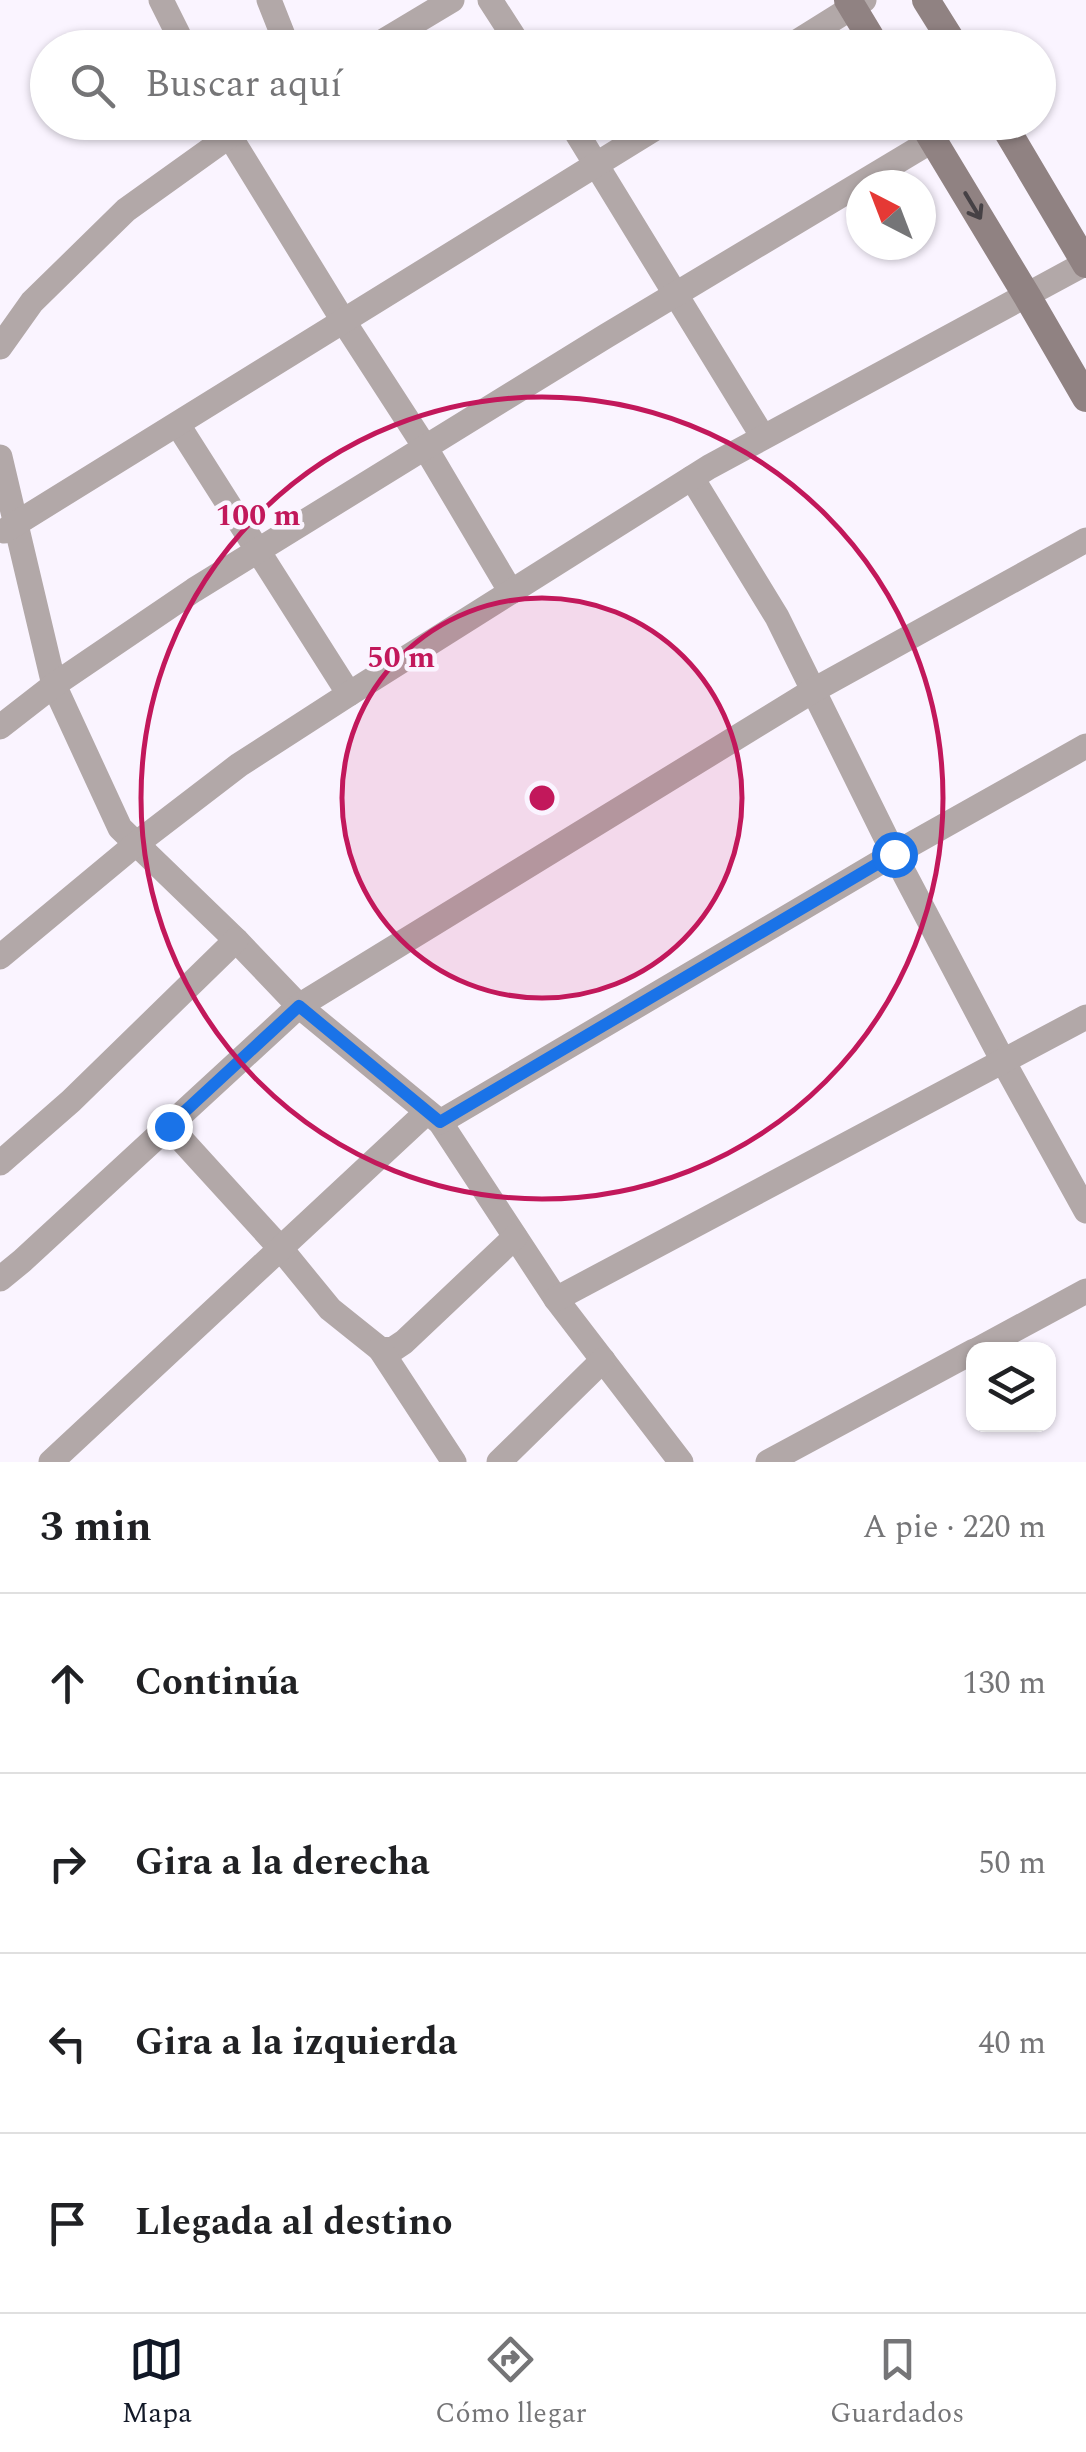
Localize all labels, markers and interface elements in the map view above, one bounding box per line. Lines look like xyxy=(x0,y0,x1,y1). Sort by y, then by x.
search box xyxy=(30,30,1056,140)
text: Buscar aquí xyxy=(145,56,342,114)
icon: search xyxy=(65,58,120,113)
north arrow xyxy=(846,170,936,260)
one-way arrow xyxy=(963,191,983,220)
text: 100 m xyxy=(215,493,301,539)
text: 50 m xyxy=(367,635,435,681)
centre of rings xyxy=(524,780,560,816)
route start xyxy=(872,832,918,878)
route end xyxy=(147,1104,193,1150)
map controls xyxy=(966,1342,1056,1432)
button: layers xyxy=(966,1342,1056,1432)
text: 3 min xyxy=(40,1496,152,1559)
text: A pie · 220 m xyxy=(863,1503,1046,1552)
text: Continúa xyxy=(135,1654,299,1712)
icon: ahead xyxy=(40,1656,95,1711)
text: 130 m xyxy=(962,1659,1046,1708)
text: Gira a la derecha xyxy=(135,1834,430,1892)
icon: right xyxy=(40,1836,95,1891)
text: 50 m xyxy=(978,1839,1046,1888)
text: Gira a la izquierda xyxy=(135,2014,457,2072)
icon: left xyxy=(40,2016,95,2071)
text: 40 m xyxy=(978,2019,1046,2068)
text: Llegada al destino xyxy=(135,2194,453,2252)
icon: arrive xyxy=(40,2196,95,2251)
tab: Mapa xyxy=(122,2332,192,2435)
tab: Cómo llegar xyxy=(435,2332,587,2435)
tab: Guardados xyxy=(830,2332,964,2435)

